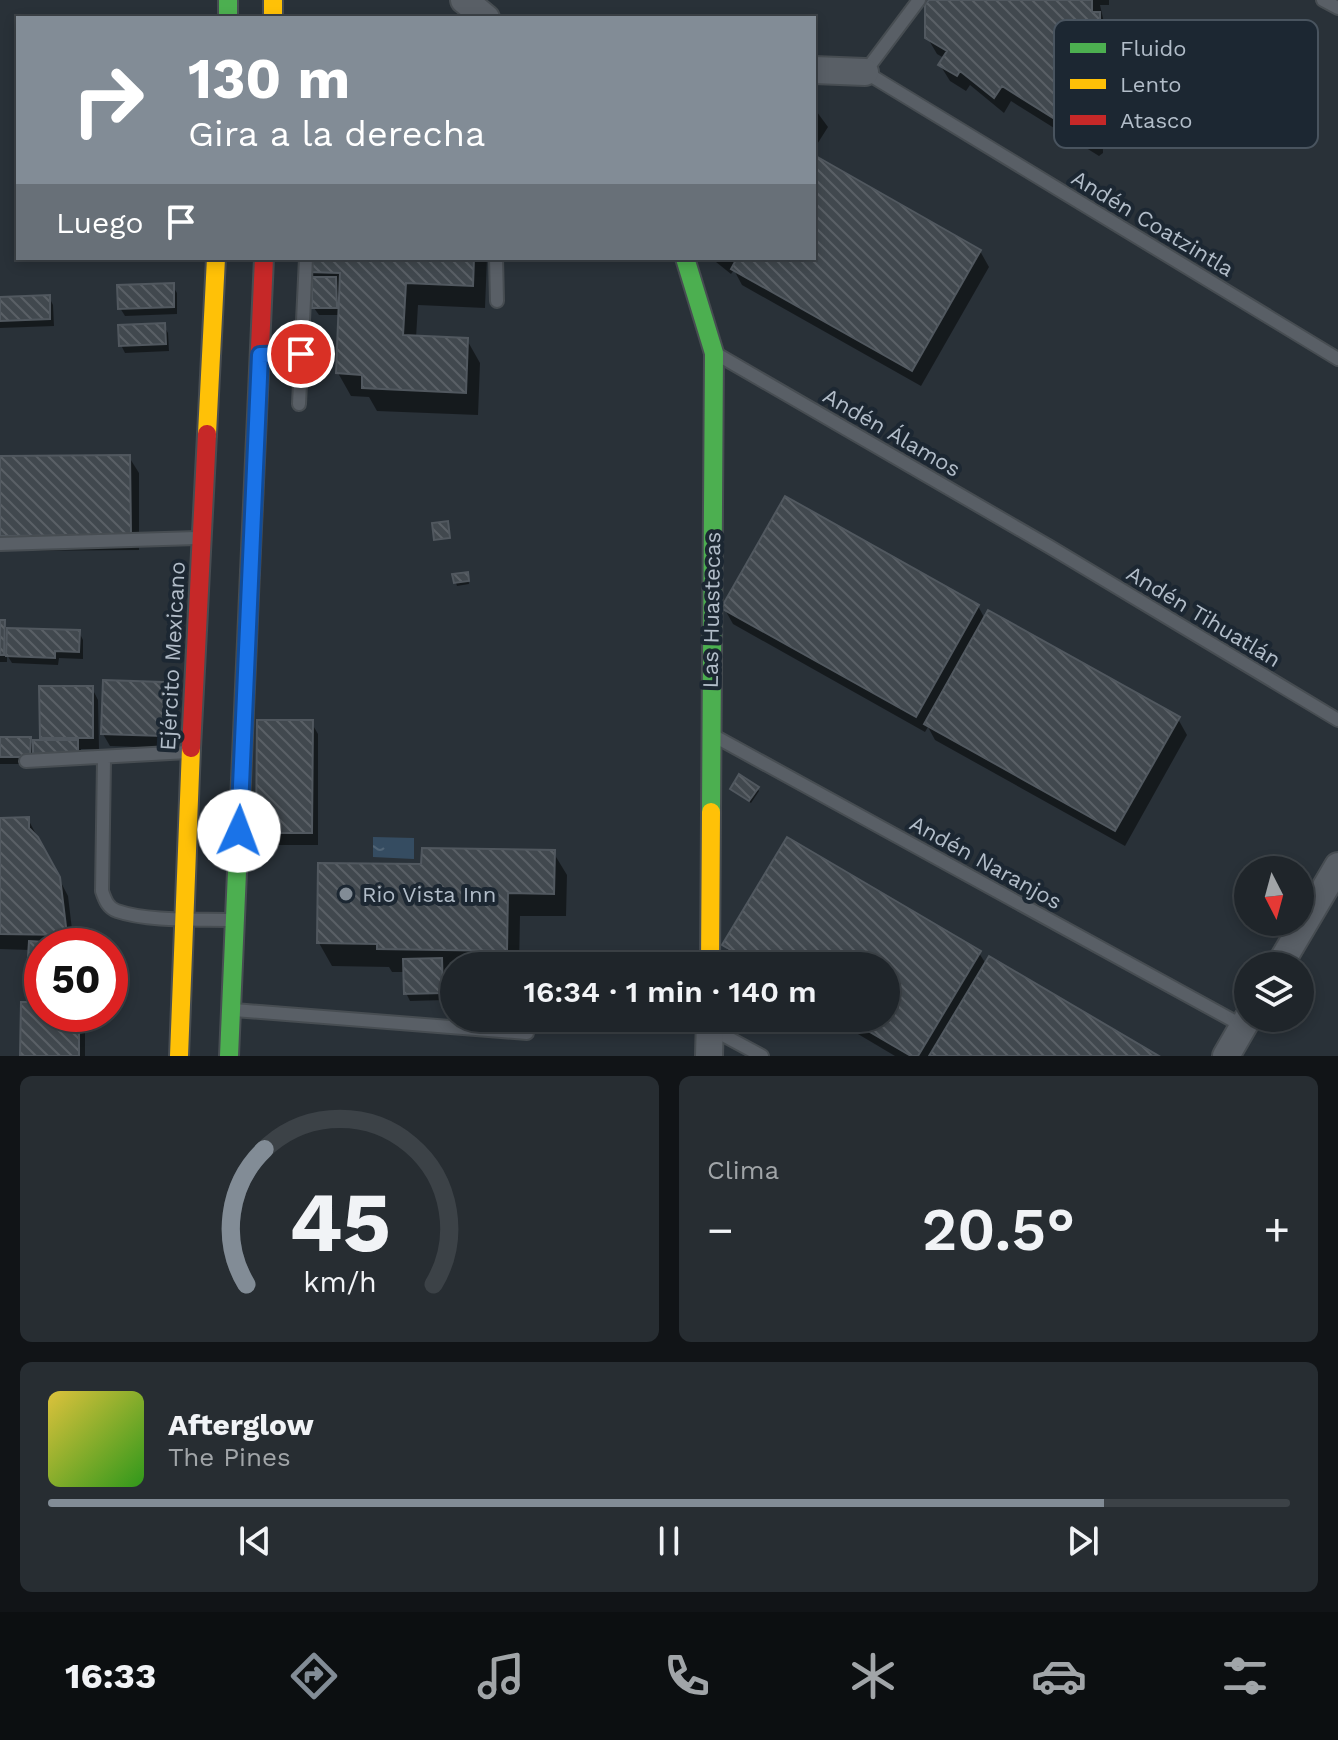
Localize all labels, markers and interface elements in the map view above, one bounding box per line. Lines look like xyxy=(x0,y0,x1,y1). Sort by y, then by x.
legend xyxy=(1054,20,1318,148)
text: Fluido xyxy=(1120,36,1187,61)
text: 130 m xyxy=(188,46,350,112)
icon: right xyxy=(56,48,160,152)
text: Lento xyxy=(1120,72,1181,97)
text: Atasco xyxy=(1120,108,1193,133)
text: Gira a la derecha xyxy=(188,113,485,155)
street label: Andén Coatzintla xyxy=(1067,165,1238,282)
icon: arrive xyxy=(159,200,203,244)
text: Luego xyxy=(56,205,143,240)
pin xyxy=(267,320,335,388)
icon: arrive xyxy=(279,332,323,376)
street label: Andén Álamos xyxy=(819,383,965,482)
street label: Las Huastecas xyxy=(698,532,725,689)
street label: Ejército Mexicano xyxy=(155,561,190,751)
street label: Andén Tihuatlán xyxy=(1122,561,1285,672)
position arrow xyxy=(197,789,281,873)
street label: Andén Naranjos xyxy=(906,810,1066,914)
north arrow xyxy=(1234,856,1314,936)
map controls xyxy=(1234,856,1314,1032)
place label: Rio Vista Inn xyxy=(362,882,496,907)
marker: Rio Vista Inn xyxy=(337,885,355,903)
speed limit sign: 50 xyxy=(24,928,128,1032)
button: layers xyxy=(1234,952,1314,1032)
text: 16:34 · 1 min · 140 m xyxy=(524,974,817,1009)
text: Clima xyxy=(707,1155,779,1185)
text: 45 xyxy=(288,1174,391,1271)
text: 20.5° xyxy=(922,1194,1075,1265)
text: − xyxy=(707,1204,734,1256)
text: + xyxy=(1263,1204,1290,1256)
text: km/h xyxy=(303,1265,376,1299)
text: Afterglow xyxy=(168,1407,314,1442)
text: The Pines xyxy=(168,1442,291,1472)
icon: previous xyxy=(233,1519,277,1563)
icon: pause xyxy=(647,1519,691,1563)
icon: next xyxy=(1061,1519,1105,1563)
icon: directions xyxy=(286,1648,342,1704)
icon: music xyxy=(473,1648,529,1704)
icon: phone xyxy=(659,1648,715,1704)
icon: climate xyxy=(845,1648,901,1704)
icon: car xyxy=(1031,1648,1087,1704)
icon: filters xyxy=(1217,1648,1273,1704)
text: 16:33 xyxy=(65,1655,156,1697)

